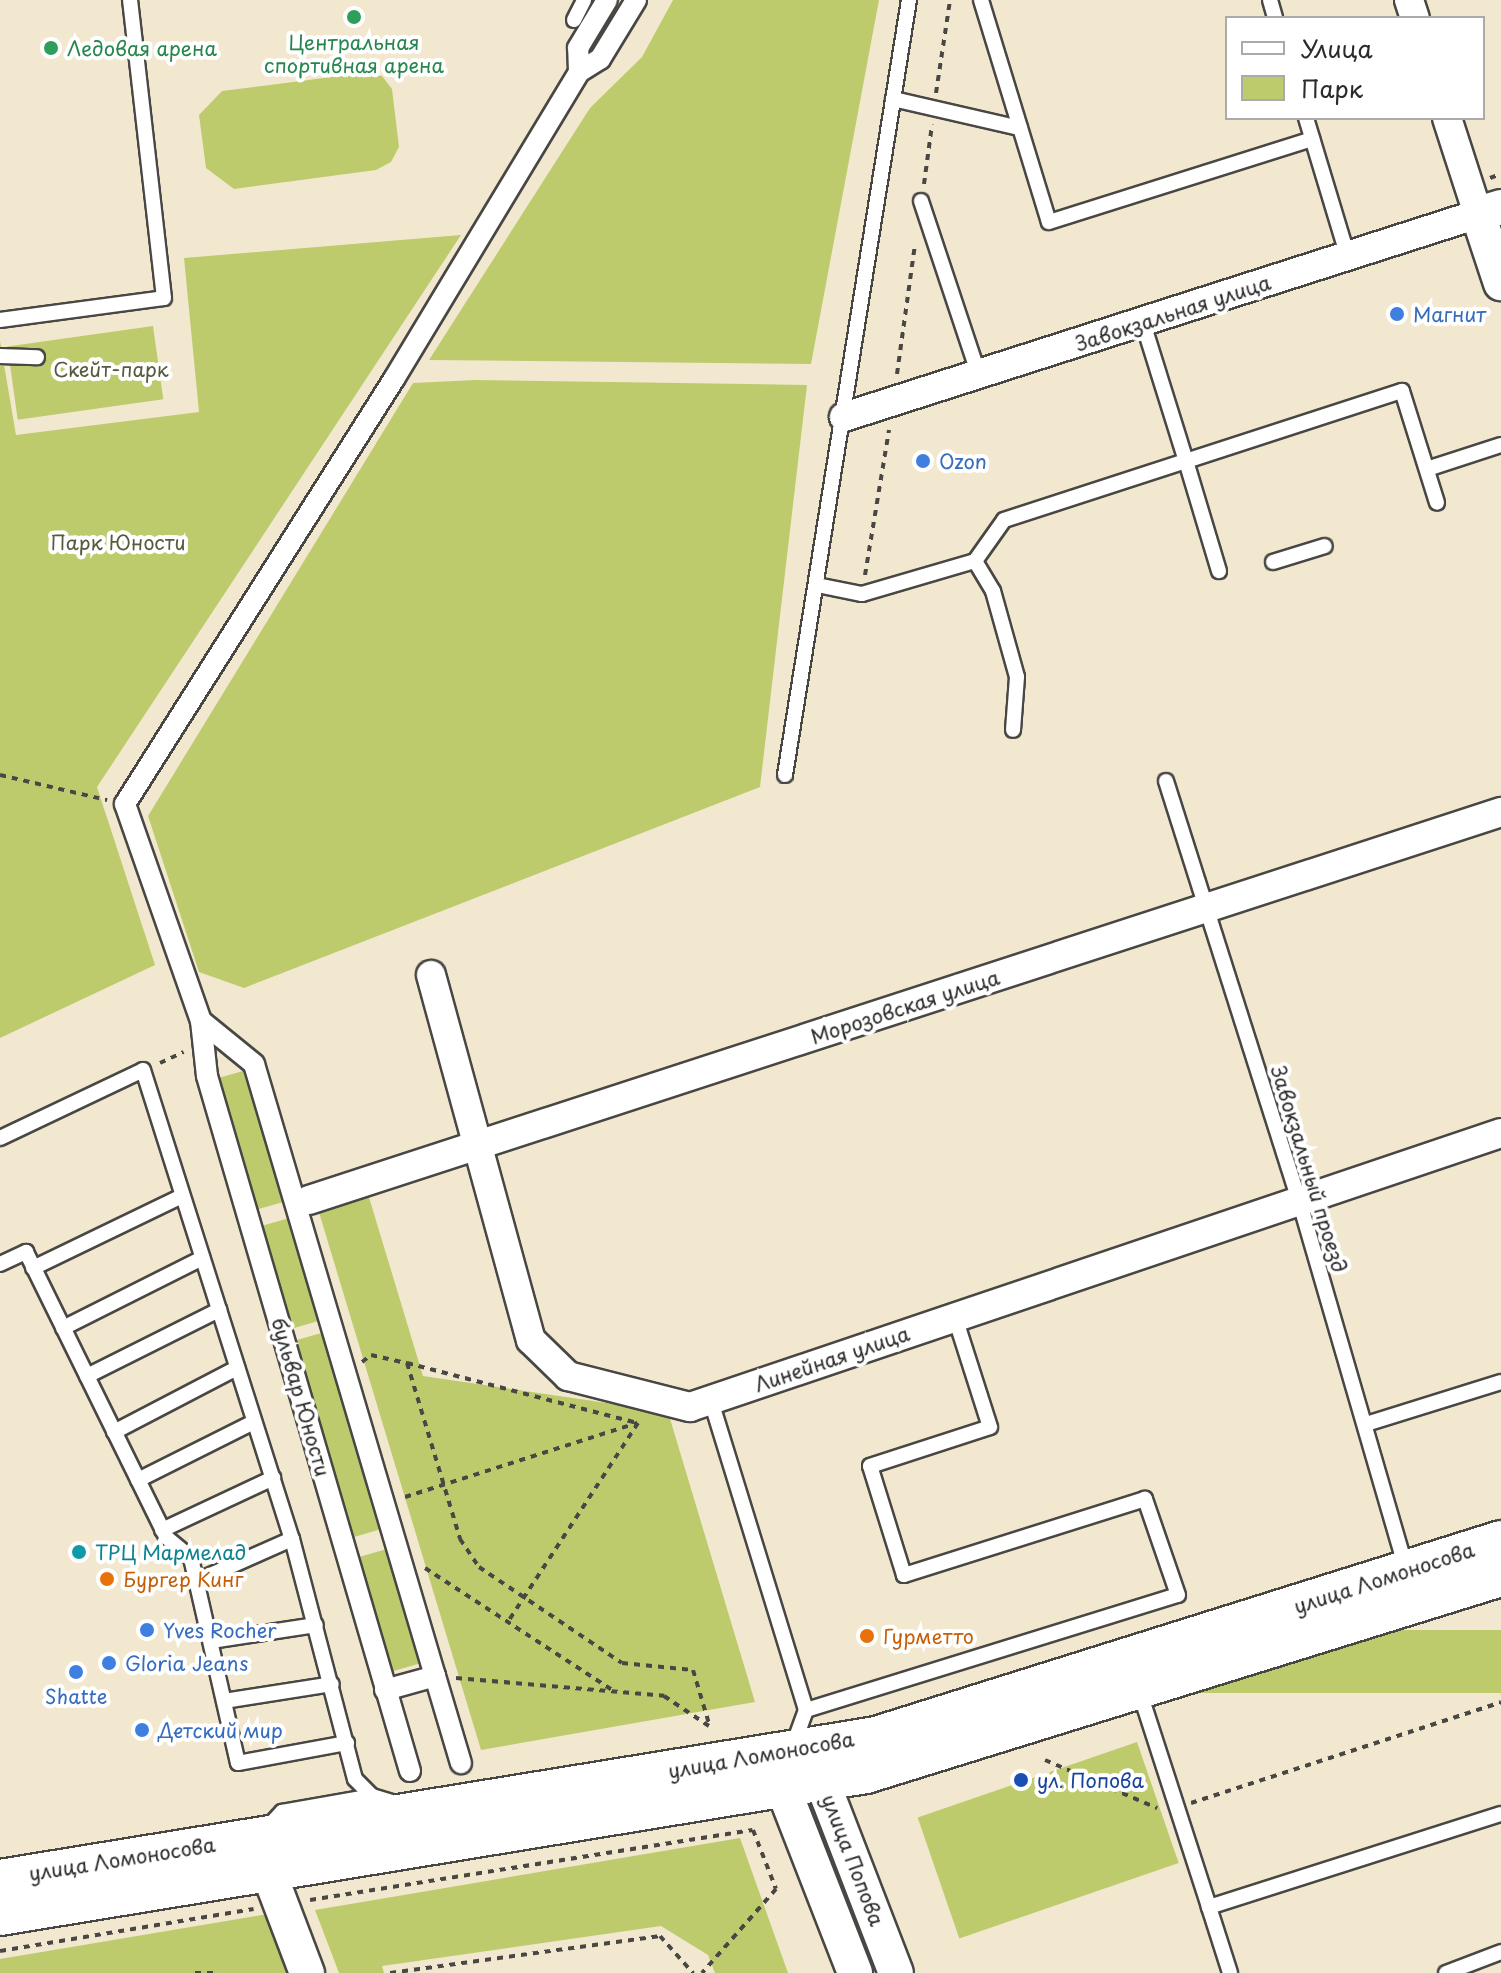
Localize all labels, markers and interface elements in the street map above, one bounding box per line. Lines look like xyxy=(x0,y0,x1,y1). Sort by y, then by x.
marker: Центральная спортивная арена xyxy=(345,8,363,26)
legend xyxy=(1225,16,1485,120)
place label: Центральная спортивная арена xyxy=(264,30,444,77)
text: Улица xyxy=(1301,30,1373,66)
place label: Ледовая арена xyxy=(67,36,216,60)
marker: Ледовая арена xyxy=(42,39,60,57)
text: Парк xyxy=(1301,70,1363,106)
street label: Завокзальная улица xyxy=(1072,270,1274,356)
place label: Магнит xyxy=(1413,302,1486,326)
marker: Магнит xyxy=(1388,305,1406,323)
park label: Скейт-парк xyxy=(53,357,169,381)
place label: Ozon xyxy=(939,449,987,473)
marker: Ozon xyxy=(914,452,932,470)
park label: Парк Юности xyxy=(51,530,185,554)
street label: Морозовская улица xyxy=(807,965,1003,1049)
street label: Завокзальный проезд xyxy=(1266,1063,1352,1275)
street label: бульвар Юности xyxy=(267,1315,335,1479)
street label: Линейная улица xyxy=(751,1321,913,1397)
street label: улица Ломоносова xyxy=(1290,1537,1478,1619)
place label: ТРЦ Мармелад xyxy=(95,1540,248,1564)
marker: ТРЦ Мармелад xyxy=(70,1543,88,1561)
place label: Бургер Кинг xyxy=(123,1567,243,1591)
marker: Бургер Кинг xyxy=(98,1570,116,1588)
place label: Yves Rocher xyxy=(163,1618,276,1642)
marker: Yves Rocher xyxy=(138,1621,156,1639)
place label: Гурметто xyxy=(883,1624,974,1648)
marker: Гурметто xyxy=(858,1627,876,1645)
place label: Gloria Jeans xyxy=(125,1651,246,1675)
marker: Gloria Jeans xyxy=(100,1654,118,1672)
marker: Shatte xyxy=(67,1663,85,1681)
place label: Shatte xyxy=(45,1684,107,1708)
place label: Детский мир xyxy=(158,1718,284,1742)
marker: Детский мир xyxy=(133,1721,151,1739)
street label: улица Ломоносова xyxy=(666,1727,856,1783)
place label: ул. Попова xyxy=(1037,1768,1144,1792)
marker: ул. Попова xyxy=(1012,1771,1030,1789)
street label: улица Попова xyxy=(817,1790,889,1930)
street label: улица Ломоносова xyxy=(27,1832,217,1886)

